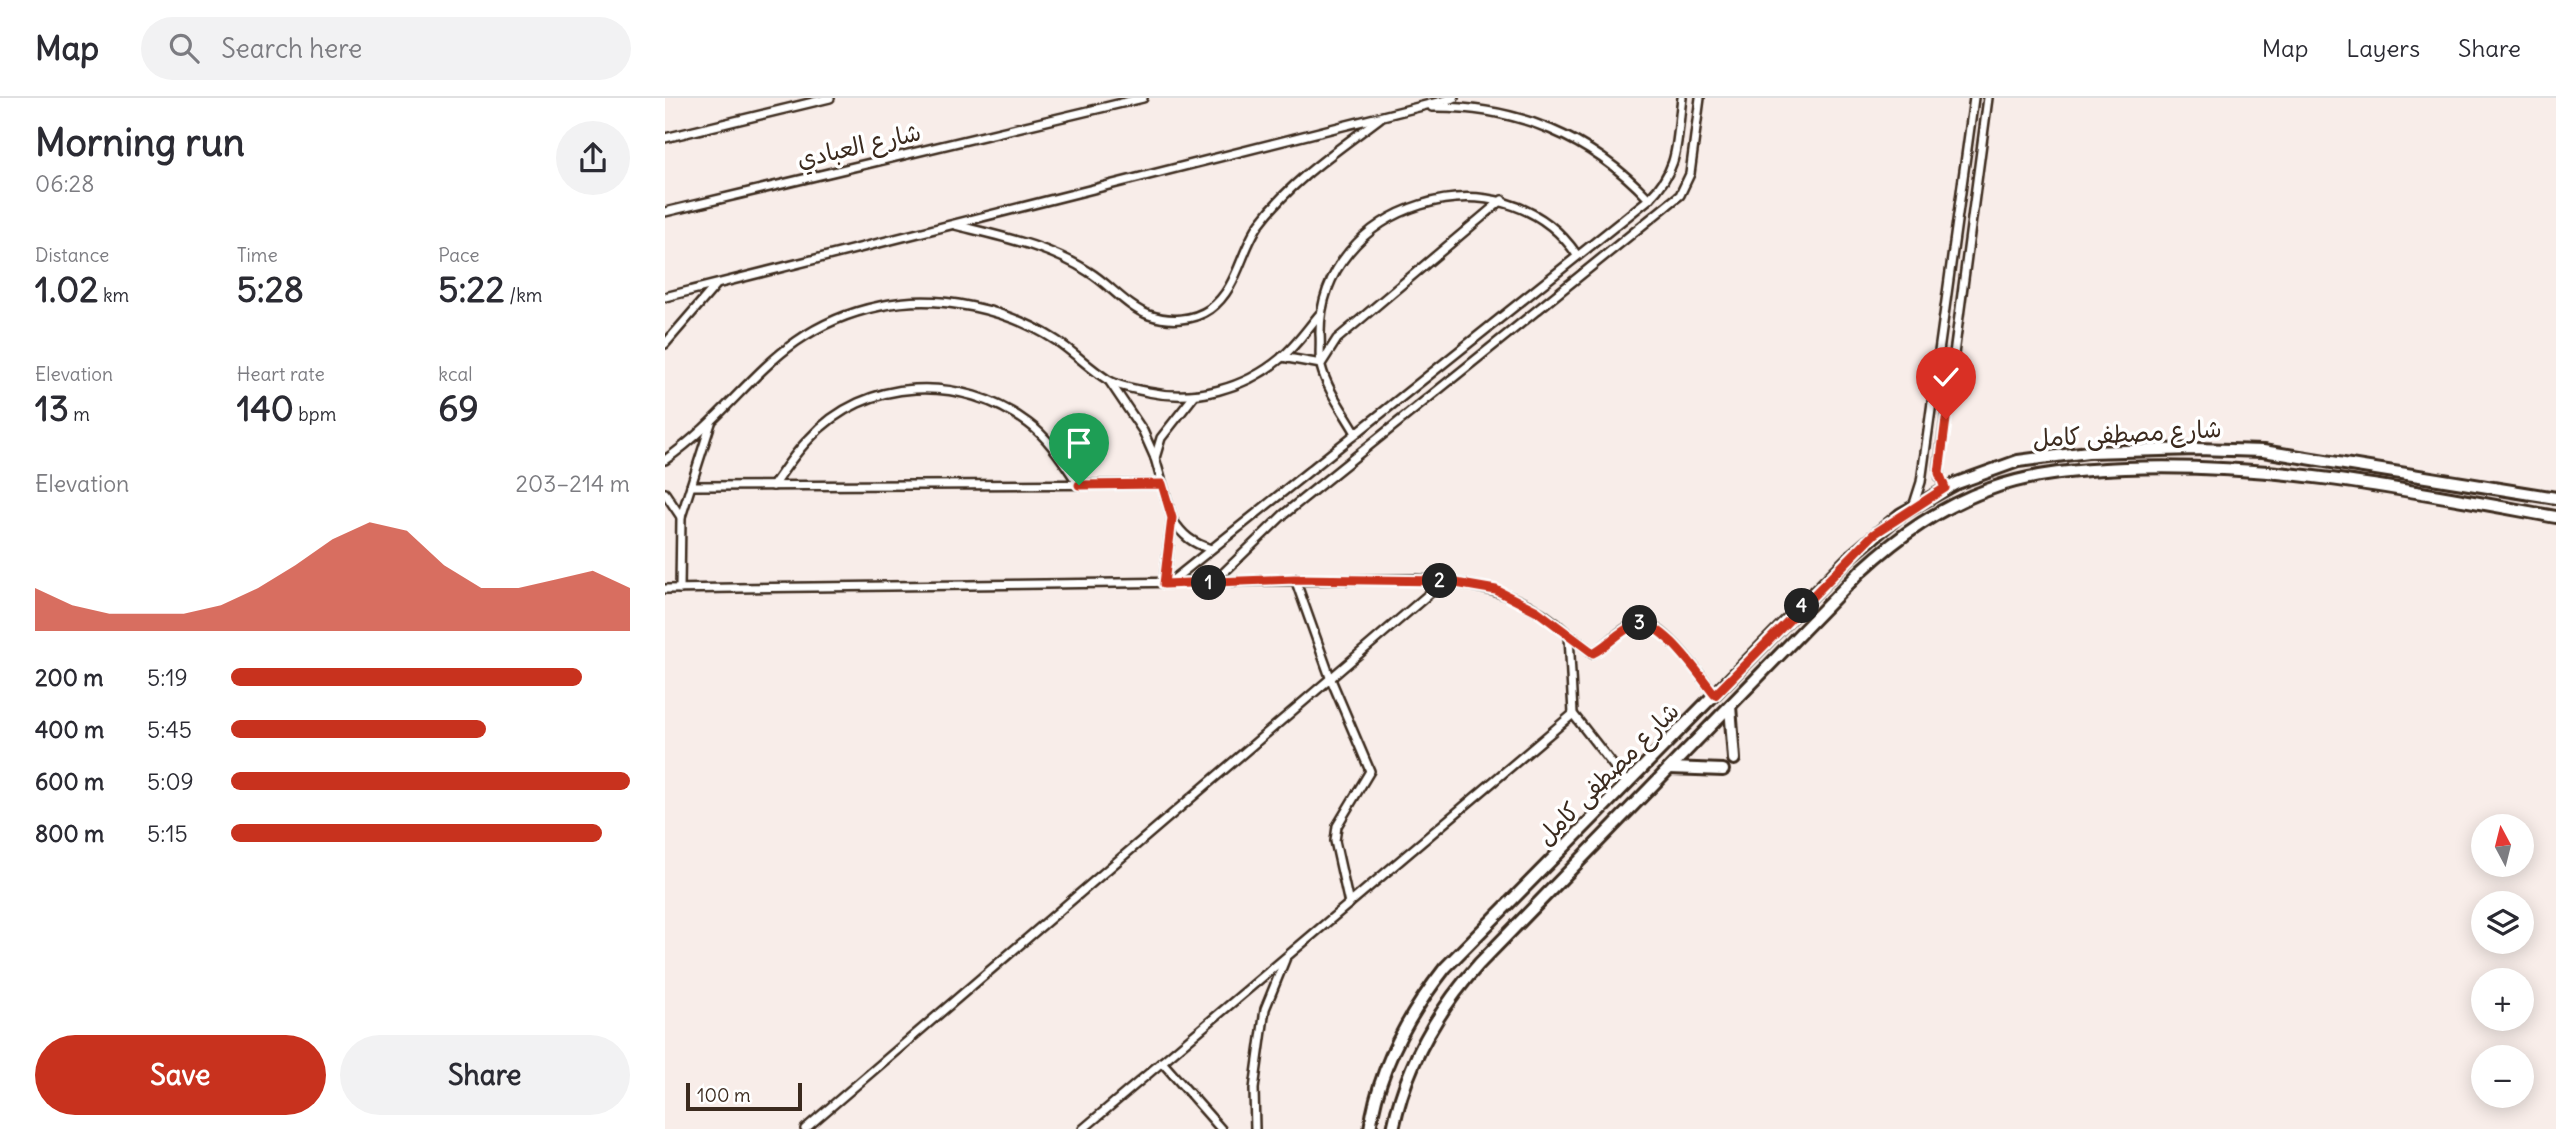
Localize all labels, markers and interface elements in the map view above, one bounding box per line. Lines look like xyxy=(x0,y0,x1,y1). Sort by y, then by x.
search box xyxy=(141,17,631,80)
text: Map xyxy=(35,27,99,69)
icon: search xyxy=(165,29,203,67)
text: Search here xyxy=(221,32,362,65)
text: Map xyxy=(2262,33,2308,63)
text: Layers xyxy=(2346,33,2420,63)
text: Share xyxy=(2458,33,2521,63)
street label: شارع العبادي xyxy=(794,116,924,177)
text: Morning run xyxy=(35,119,245,166)
button: share xyxy=(556,121,630,195)
text: 06:28 xyxy=(35,169,94,198)
text: Distance xyxy=(35,243,109,267)
text: Time xyxy=(237,243,278,267)
text: Pace xyxy=(438,243,480,267)
text: 1.02 xyxy=(35,267,98,311)
text: 5:28 xyxy=(237,267,304,311)
text: 5:22 xyxy=(438,267,505,311)
text: km xyxy=(98,283,129,307)
text: /km xyxy=(505,283,543,307)
pin xyxy=(1916,347,1976,419)
icon: check xyxy=(1927,358,1965,396)
text: Elevation xyxy=(35,362,113,386)
text: Heart rate xyxy=(237,362,325,386)
text: kcal xyxy=(438,362,473,386)
text: 13 xyxy=(35,386,69,430)
text: 140 xyxy=(237,386,294,430)
text: 69 xyxy=(438,386,479,430)
text: m xyxy=(69,402,90,426)
text: bpm xyxy=(294,402,336,426)
pin xyxy=(1049,413,1109,485)
street label: شارع مصطفى كامل xyxy=(2032,413,2222,456)
icon: arrive xyxy=(1060,424,1098,462)
text: Elevation xyxy=(35,469,129,498)
text: 203–214 m xyxy=(515,469,630,498)
pin: 2 xyxy=(1423,564,1457,598)
pin: 1 xyxy=(1191,566,1227,601)
text: 2 xyxy=(1434,568,1445,592)
text: 1 xyxy=(1205,570,1212,594)
pin: 4 xyxy=(1785,588,1819,624)
text: 4 xyxy=(1796,593,1807,617)
pin: 3 xyxy=(1623,606,1657,640)
text: 3 xyxy=(1634,610,1645,634)
text: 200 m xyxy=(35,663,104,692)
text: 5:19 xyxy=(147,663,188,692)
street label: شارع مصطفى كامل xyxy=(1530,696,1687,853)
text: 400 m xyxy=(35,715,104,744)
text: 5:45 xyxy=(147,715,192,744)
text: 600 m xyxy=(35,767,104,796)
text: 5:09 xyxy=(147,767,194,796)
north arrow xyxy=(2471,814,2534,877)
map controls xyxy=(2471,814,2534,1108)
text: 800 m xyxy=(35,819,104,848)
text: 5:15 xyxy=(147,819,188,848)
button: layers xyxy=(2471,891,2534,954)
button: + xyxy=(2471,968,2534,1031)
button: Save xyxy=(35,1035,326,1115)
button: Share xyxy=(340,1035,630,1115)
button: − xyxy=(2471,1045,2534,1108)
scale bar xyxy=(686,1080,801,1112)
text: 100 m xyxy=(697,1083,751,1107)

